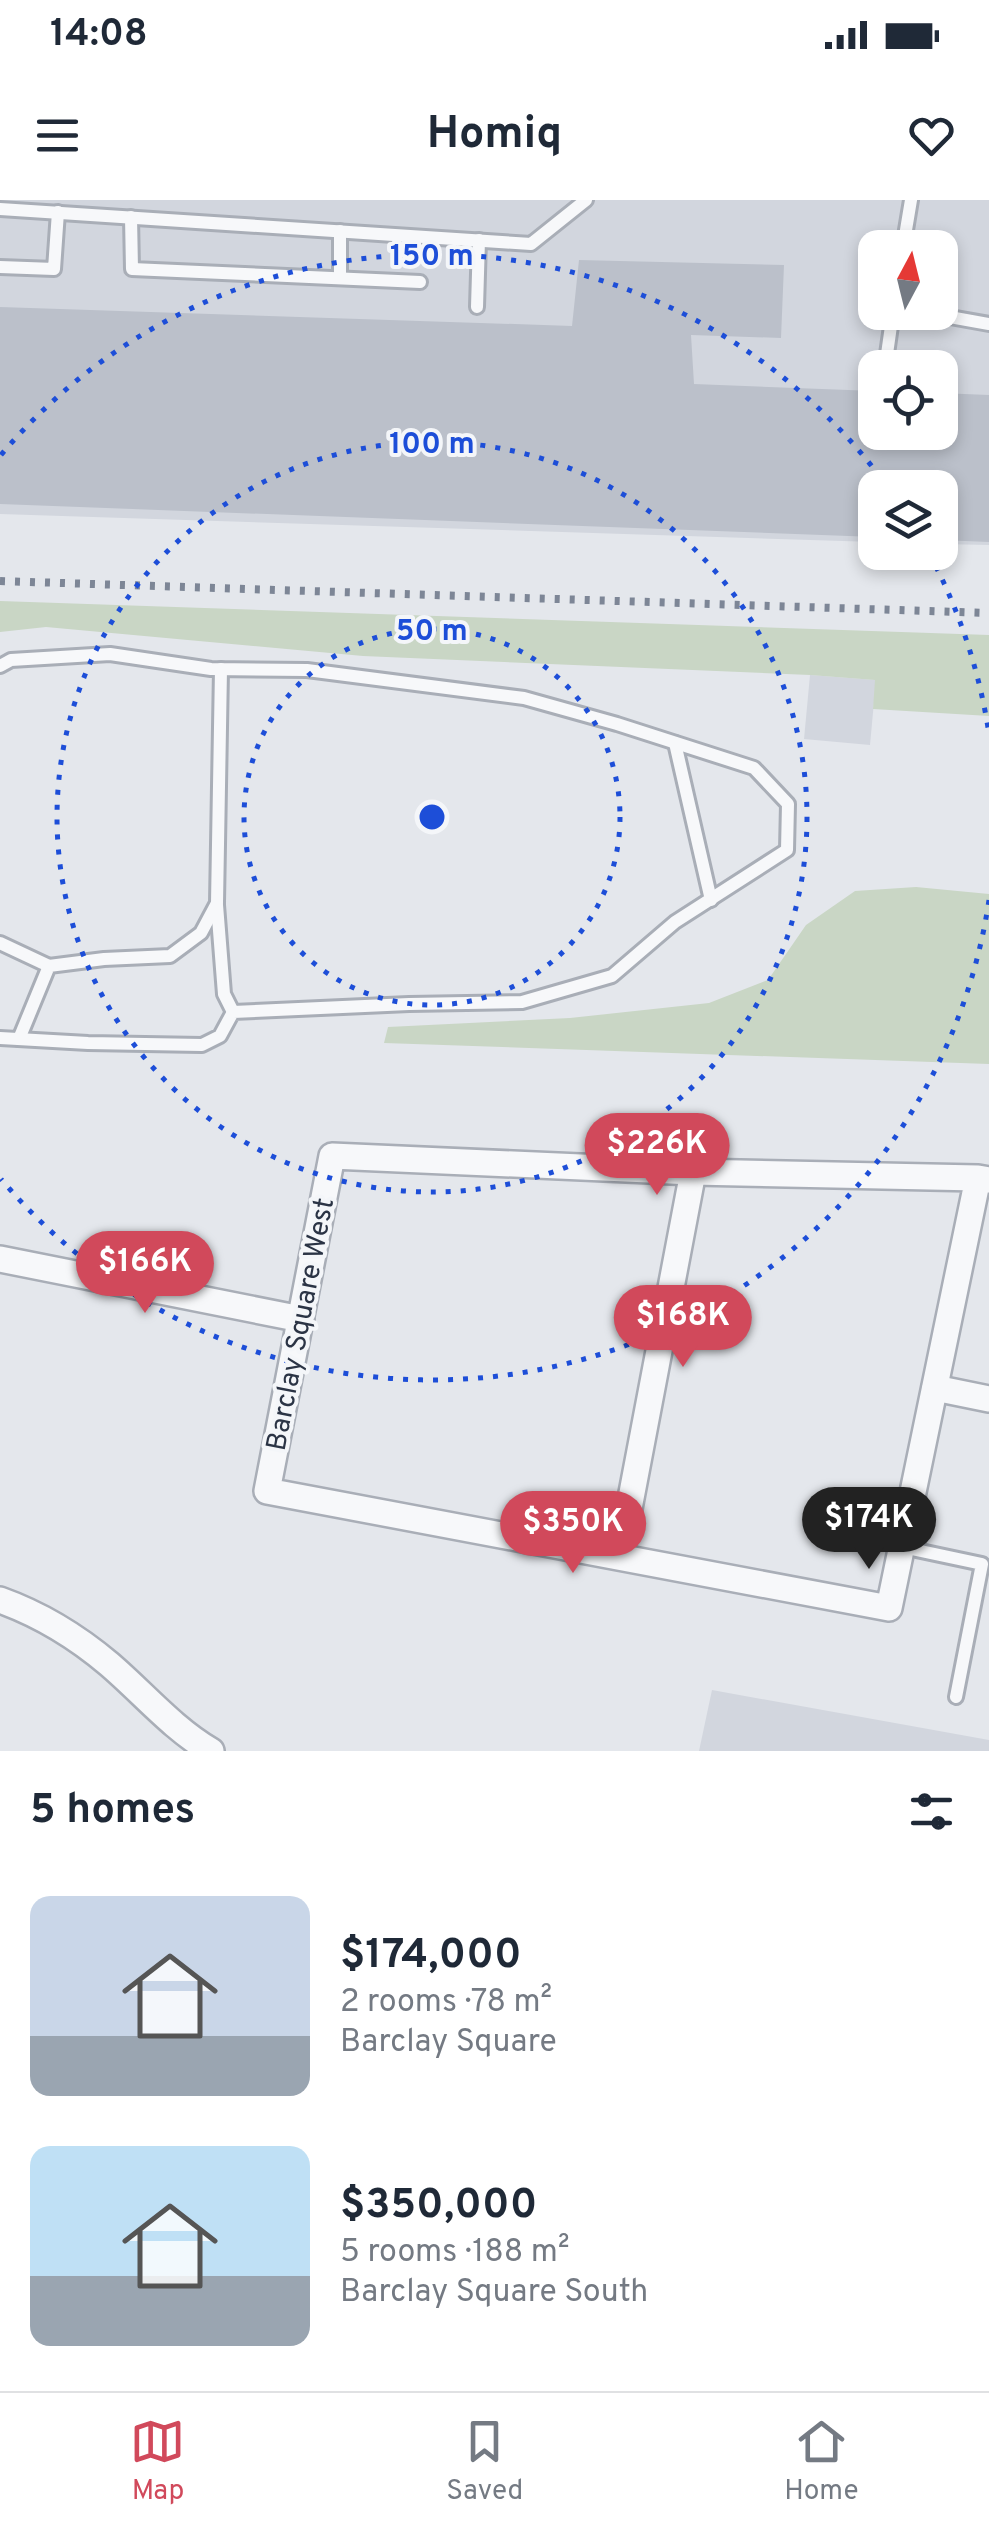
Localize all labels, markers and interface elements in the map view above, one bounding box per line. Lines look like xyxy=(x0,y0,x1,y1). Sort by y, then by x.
text: 14:08 xyxy=(50,11,148,60)
text: Homiq xyxy=(427,107,562,164)
icon: menu xyxy=(30,108,85,163)
icon: heart xyxy=(904,108,959,163)
north arrow xyxy=(858,230,958,330)
map controls xyxy=(858,230,958,570)
text: 150 m xyxy=(390,239,474,276)
button: locate xyxy=(858,350,958,450)
text: 100 m xyxy=(389,427,475,464)
button: layers xyxy=(858,470,958,570)
text: 50 m xyxy=(396,614,468,651)
centre of rings xyxy=(414,799,450,835)
pin: $226K xyxy=(587,1113,727,1198)
text: $226K xyxy=(607,1125,707,1165)
street label: Barclay Square West xyxy=(260,1195,344,1454)
pin: $166K xyxy=(75,1231,215,1316)
text: $166K xyxy=(98,1243,192,1283)
pin: $168K xyxy=(613,1285,753,1370)
text: $168K xyxy=(636,1297,730,1337)
pin: $174K xyxy=(799,1487,939,1572)
pin: $350K xyxy=(503,1491,643,1576)
text: $174K xyxy=(824,1499,914,1539)
text: $350K xyxy=(522,1503,624,1543)
icon: filters xyxy=(904,1784,959,1839)
text: 5 homes xyxy=(30,1785,195,1838)
text: $174,000 xyxy=(340,1930,522,1983)
icon: home xyxy=(110,1936,230,2056)
text: 2 rooms · 78 m² xyxy=(340,1983,552,2023)
text: Barclay Square xyxy=(340,2023,557,2063)
text: $350,000 xyxy=(340,2180,537,2233)
icon: home xyxy=(110,2186,230,2306)
text: 5 rooms · 188 m² xyxy=(340,2233,570,2273)
text: Barclay Square South xyxy=(340,2273,648,2313)
tab: Map xyxy=(130,2414,185,2510)
tab: Saved xyxy=(446,2414,523,2510)
tab: Home xyxy=(784,2414,859,2510)

